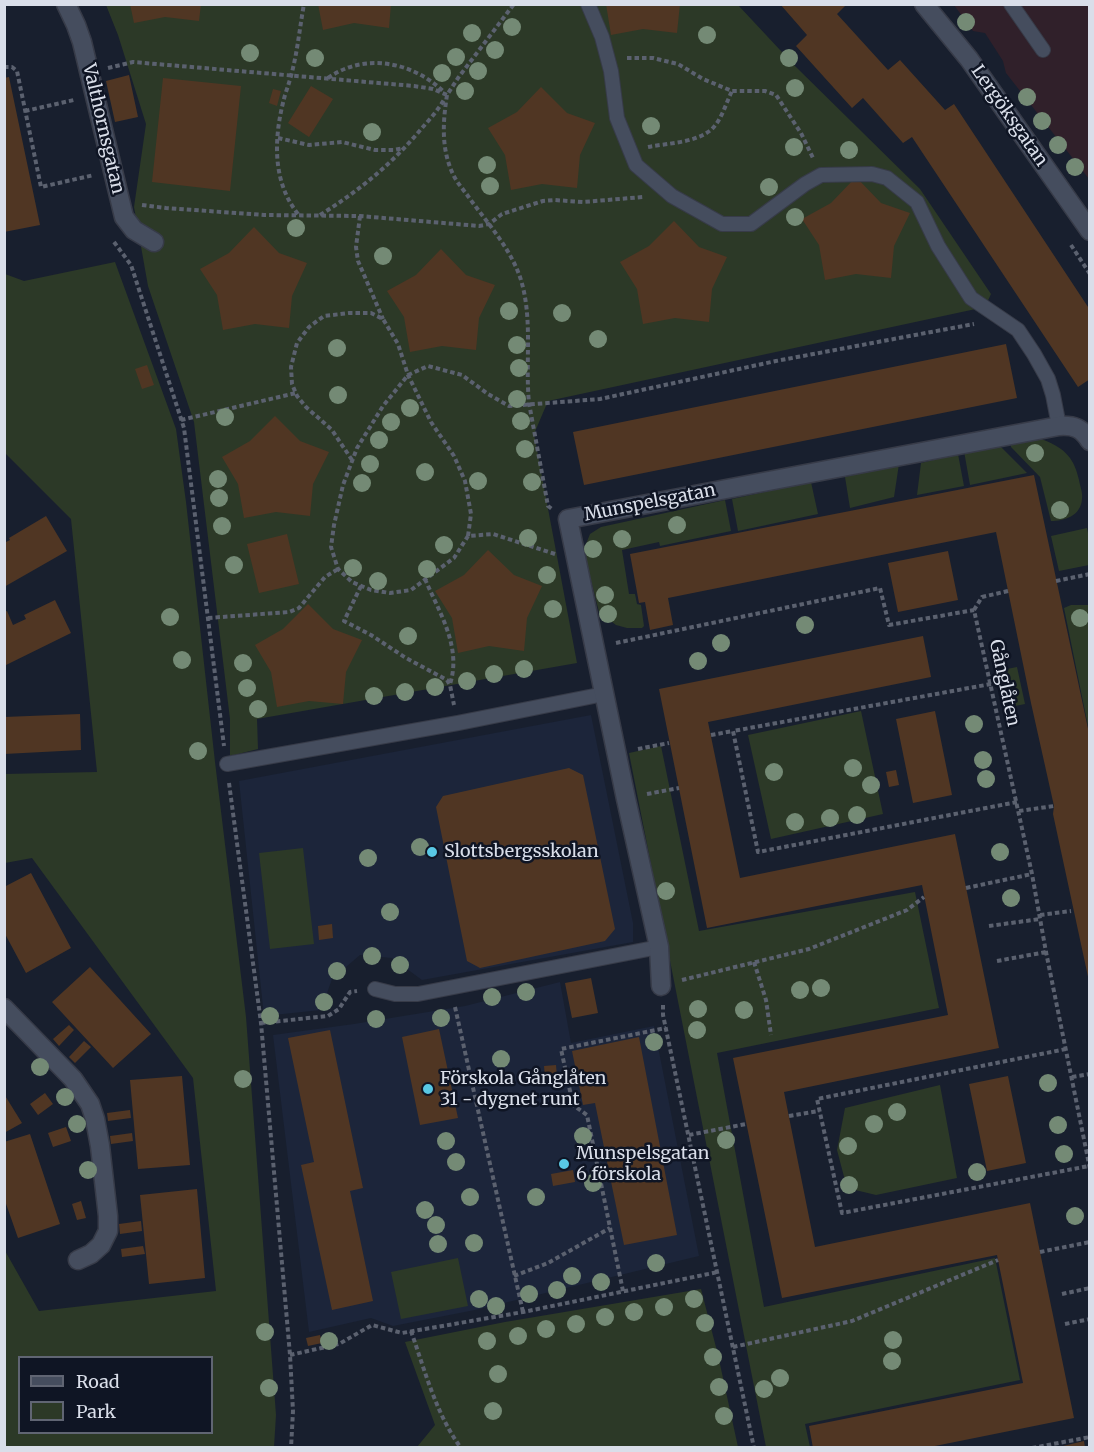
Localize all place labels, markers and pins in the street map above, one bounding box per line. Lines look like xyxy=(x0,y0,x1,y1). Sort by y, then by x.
place label: Slottsbergsskolan xyxy=(444,841,599,863)
marker: Slottsbergsskolan xyxy=(425,845,439,859)
place label: Förskola Gånglåten 31 - dygnet runt xyxy=(440,1068,606,1110)
marker: Förskola Gånglåten 31 - dygnet runt xyxy=(421,1082,435,1096)
place label: Munspelsgatan 6 förskola xyxy=(576,1143,709,1186)
marker: Munspelsgatan 6 förskola xyxy=(557,1157,571,1171)

